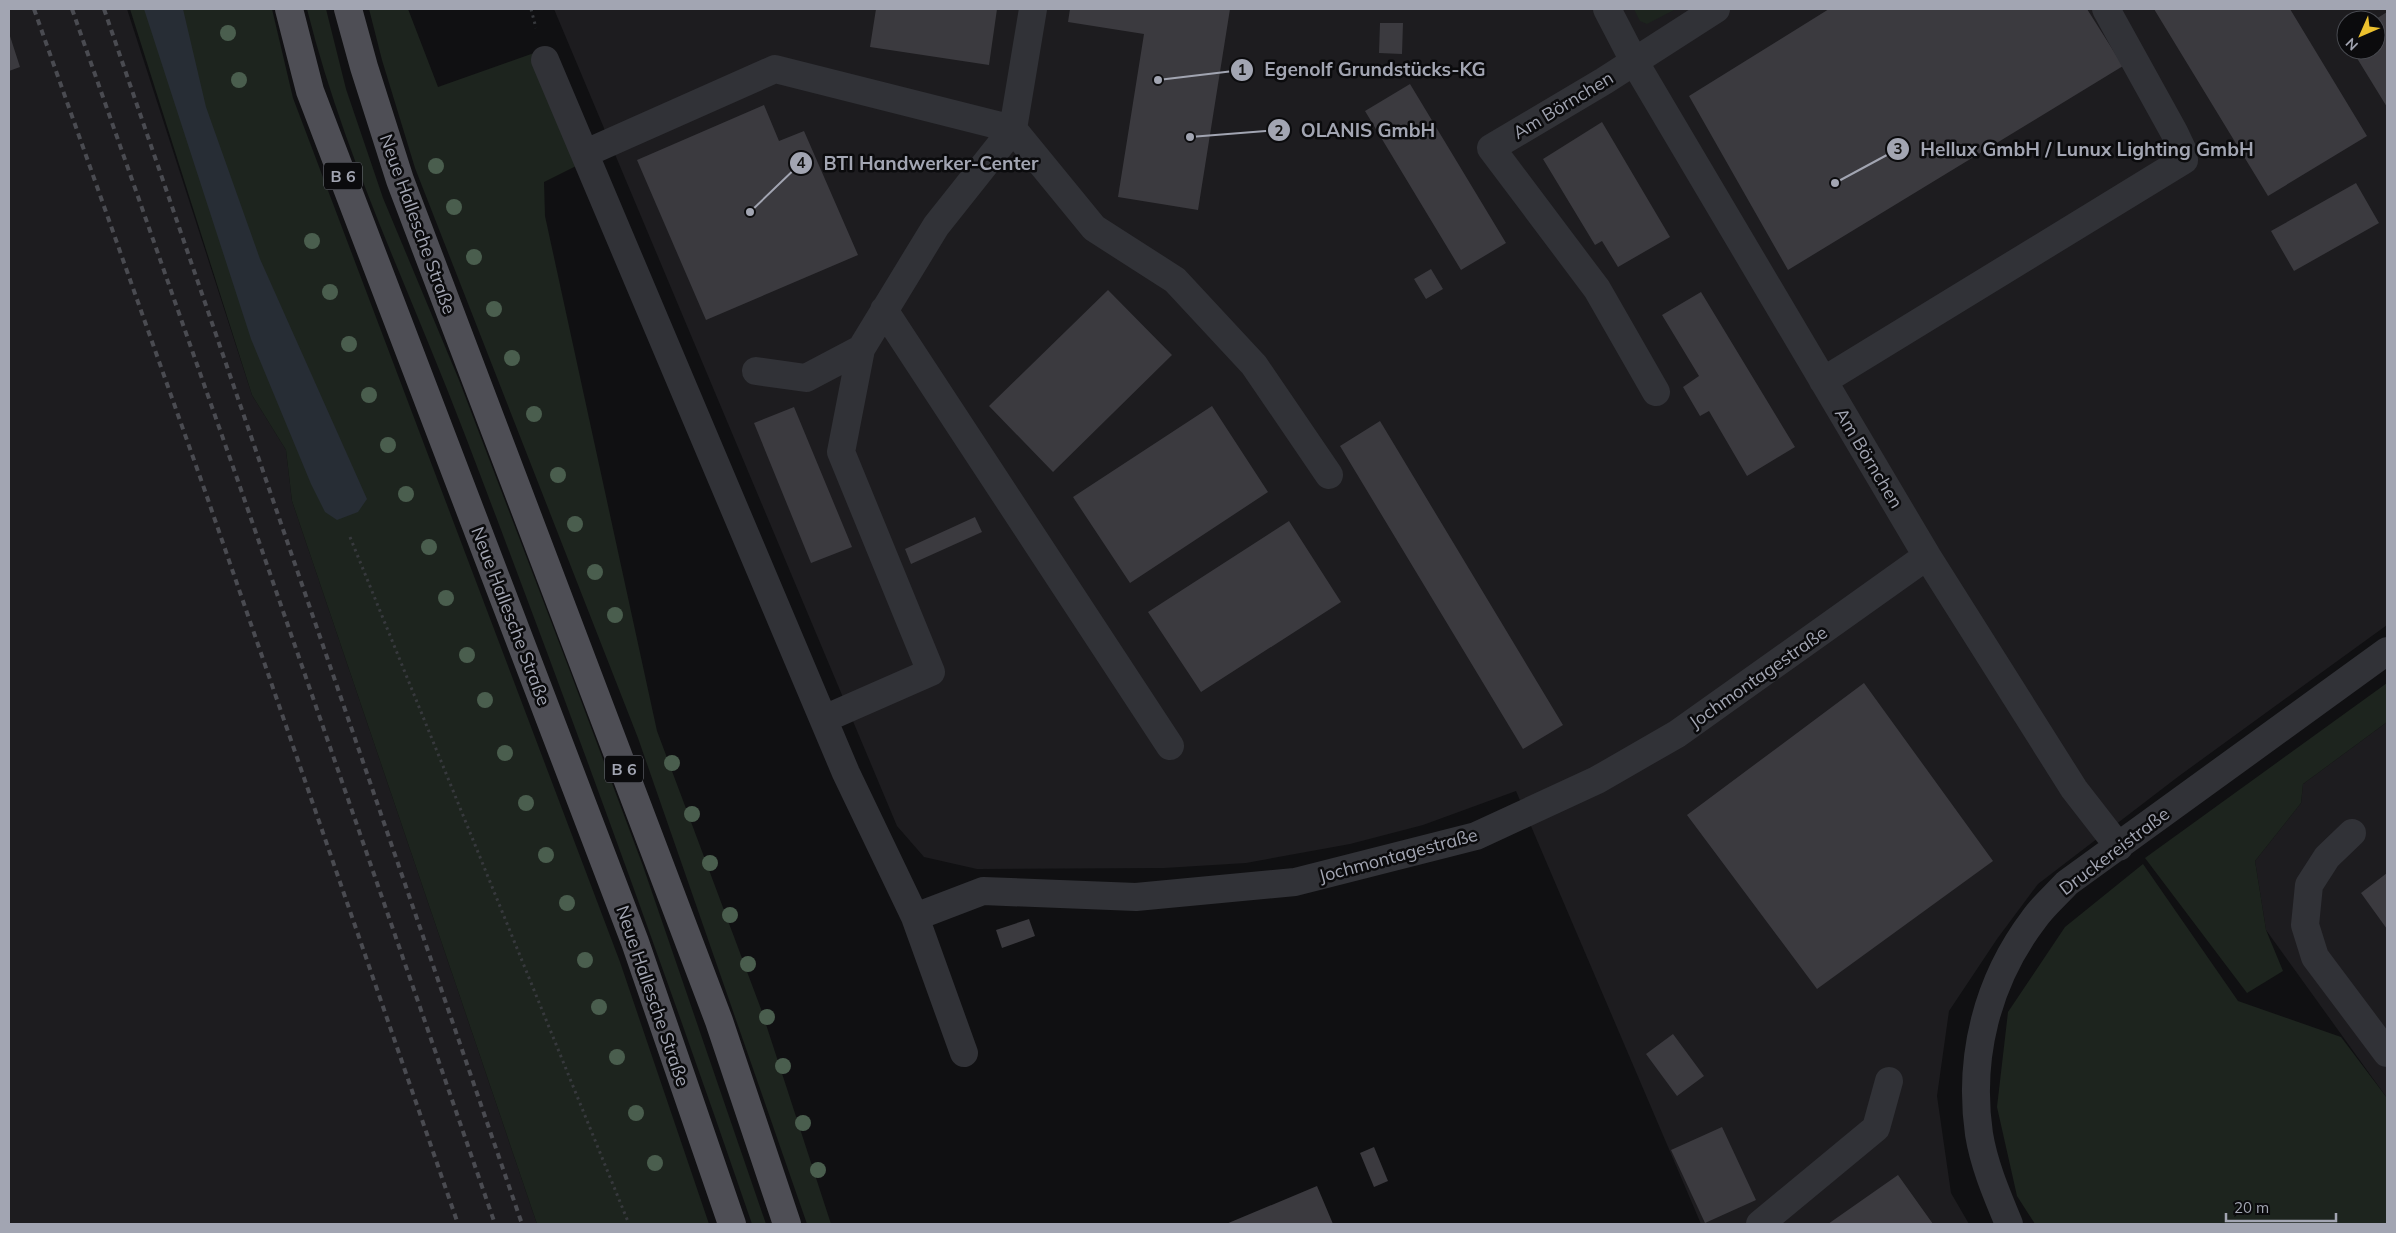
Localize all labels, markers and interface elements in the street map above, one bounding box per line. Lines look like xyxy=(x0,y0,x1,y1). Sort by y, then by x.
north arrow xyxy=(2336,10,2386,60)
text: N xyxy=(2342,34,2362,54)
callout: Egenolf Grundstücks-KG xyxy=(1229,53,1496,87)
text: Egenolf Grundstücks-KG xyxy=(1264,57,1486,81)
text: 1 xyxy=(1237,60,1247,79)
street label: Am Börnchen xyxy=(1509,66,1617,144)
callout: OLANIS GmbH xyxy=(1266,113,1446,147)
text: OLANIS GmbH xyxy=(1301,118,1435,142)
text: 2 xyxy=(1274,121,1284,140)
street label: Neue Hallesche Straße xyxy=(375,131,461,317)
callout: Hellux GmbH / Lunux Lighting GmbH xyxy=(1885,132,2263,166)
text: Hellux GmbH / Lunux Lighting GmbH xyxy=(1920,137,2254,161)
text: 3 xyxy=(1893,139,1903,158)
callout: BTI Handwerker-Center xyxy=(788,146,1048,180)
text: BTI Handwerker-Center xyxy=(824,151,1039,175)
text: 4 xyxy=(796,153,806,172)
road number: B 6 xyxy=(324,162,362,190)
street label: Am Börnchen xyxy=(1830,404,1908,512)
street label: Neue Hallesche Straße xyxy=(466,523,556,709)
street label: Jochmontagestraße xyxy=(1684,621,1832,733)
road number: B 6 xyxy=(605,756,643,782)
street label: Druckereistraße xyxy=(2054,802,2174,900)
street label: Jochmontagestraße xyxy=(1316,823,1480,887)
street label: Neue Hallesche Straße xyxy=(611,902,695,1090)
scale bar xyxy=(2226,1190,2336,1222)
text: 20 m xyxy=(2234,1198,2269,1217)

